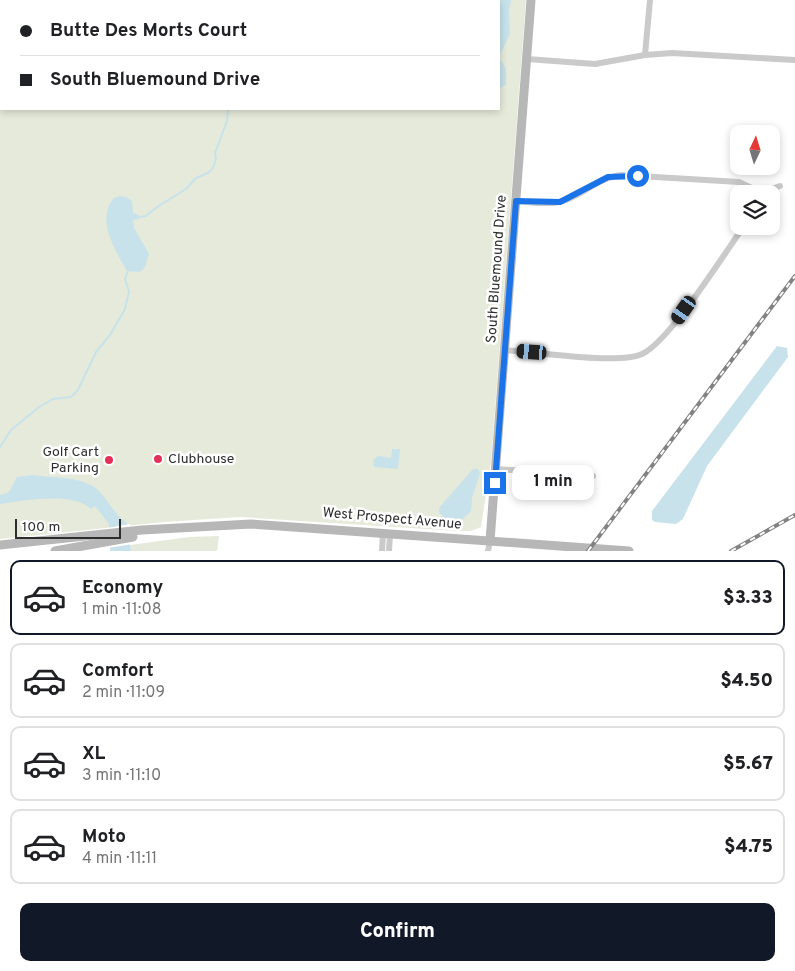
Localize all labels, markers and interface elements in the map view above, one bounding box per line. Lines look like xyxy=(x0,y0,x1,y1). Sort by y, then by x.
text: Butte Des Morts Court xyxy=(50,19,247,43)
text: South Bluemound Drive xyxy=(50,68,260,92)
north arrow xyxy=(730,125,780,175)
map controls xyxy=(730,125,780,235)
route start xyxy=(627,165,649,187)
button: layers xyxy=(730,185,780,235)
street label: South Bluemound Drive xyxy=(483,194,511,344)
car xyxy=(669,293,698,327)
car xyxy=(516,343,547,361)
place label: Golf Cart Parking xyxy=(42,444,99,477)
place label: Clubhouse xyxy=(168,451,234,468)
marker: Clubhouse xyxy=(152,453,164,465)
marker: Golf Cart Parking xyxy=(103,454,115,466)
callout: 1 min xyxy=(512,466,595,500)
route end xyxy=(484,472,506,494)
text: 1 min xyxy=(533,472,573,492)
street label: West Prospect Avenue xyxy=(322,504,462,534)
scale bar xyxy=(15,516,121,539)
text: 100 m xyxy=(22,519,60,536)
icon: car xyxy=(22,575,67,620)
text: Economy xyxy=(82,576,163,600)
text: $3.33 xyxy=(723,586,773,610)
text: 1 min · 11:08 xyxy=(82,600,161,620)
icon: car xyxy=(22,658,67,703)
text: Comfort xyxy=(82,659,154,683)
text: $4.50 xyxy=(720,669,773,693)
text: 2 min · 11:09 xyxy=(82,683,165,703)
icon: car xyxy=(22,741,67,786)
text: XL xyxy=(82,742,105,766)
text: $5.67 xyxy=(723,752,773,776)
text: 3 min · 11:10 xyxy=(82,766,161,786)
icon: car xyxy=(22,824,67,869)
text: Moto xyxy=(82,825,126,849)
text: $4.75 xyxy=(724,835,773,859)
text: 4 min · 11:11 xyxy=(82,849,157,869)
button: Confirm xyxy=(20,903,775,961)

